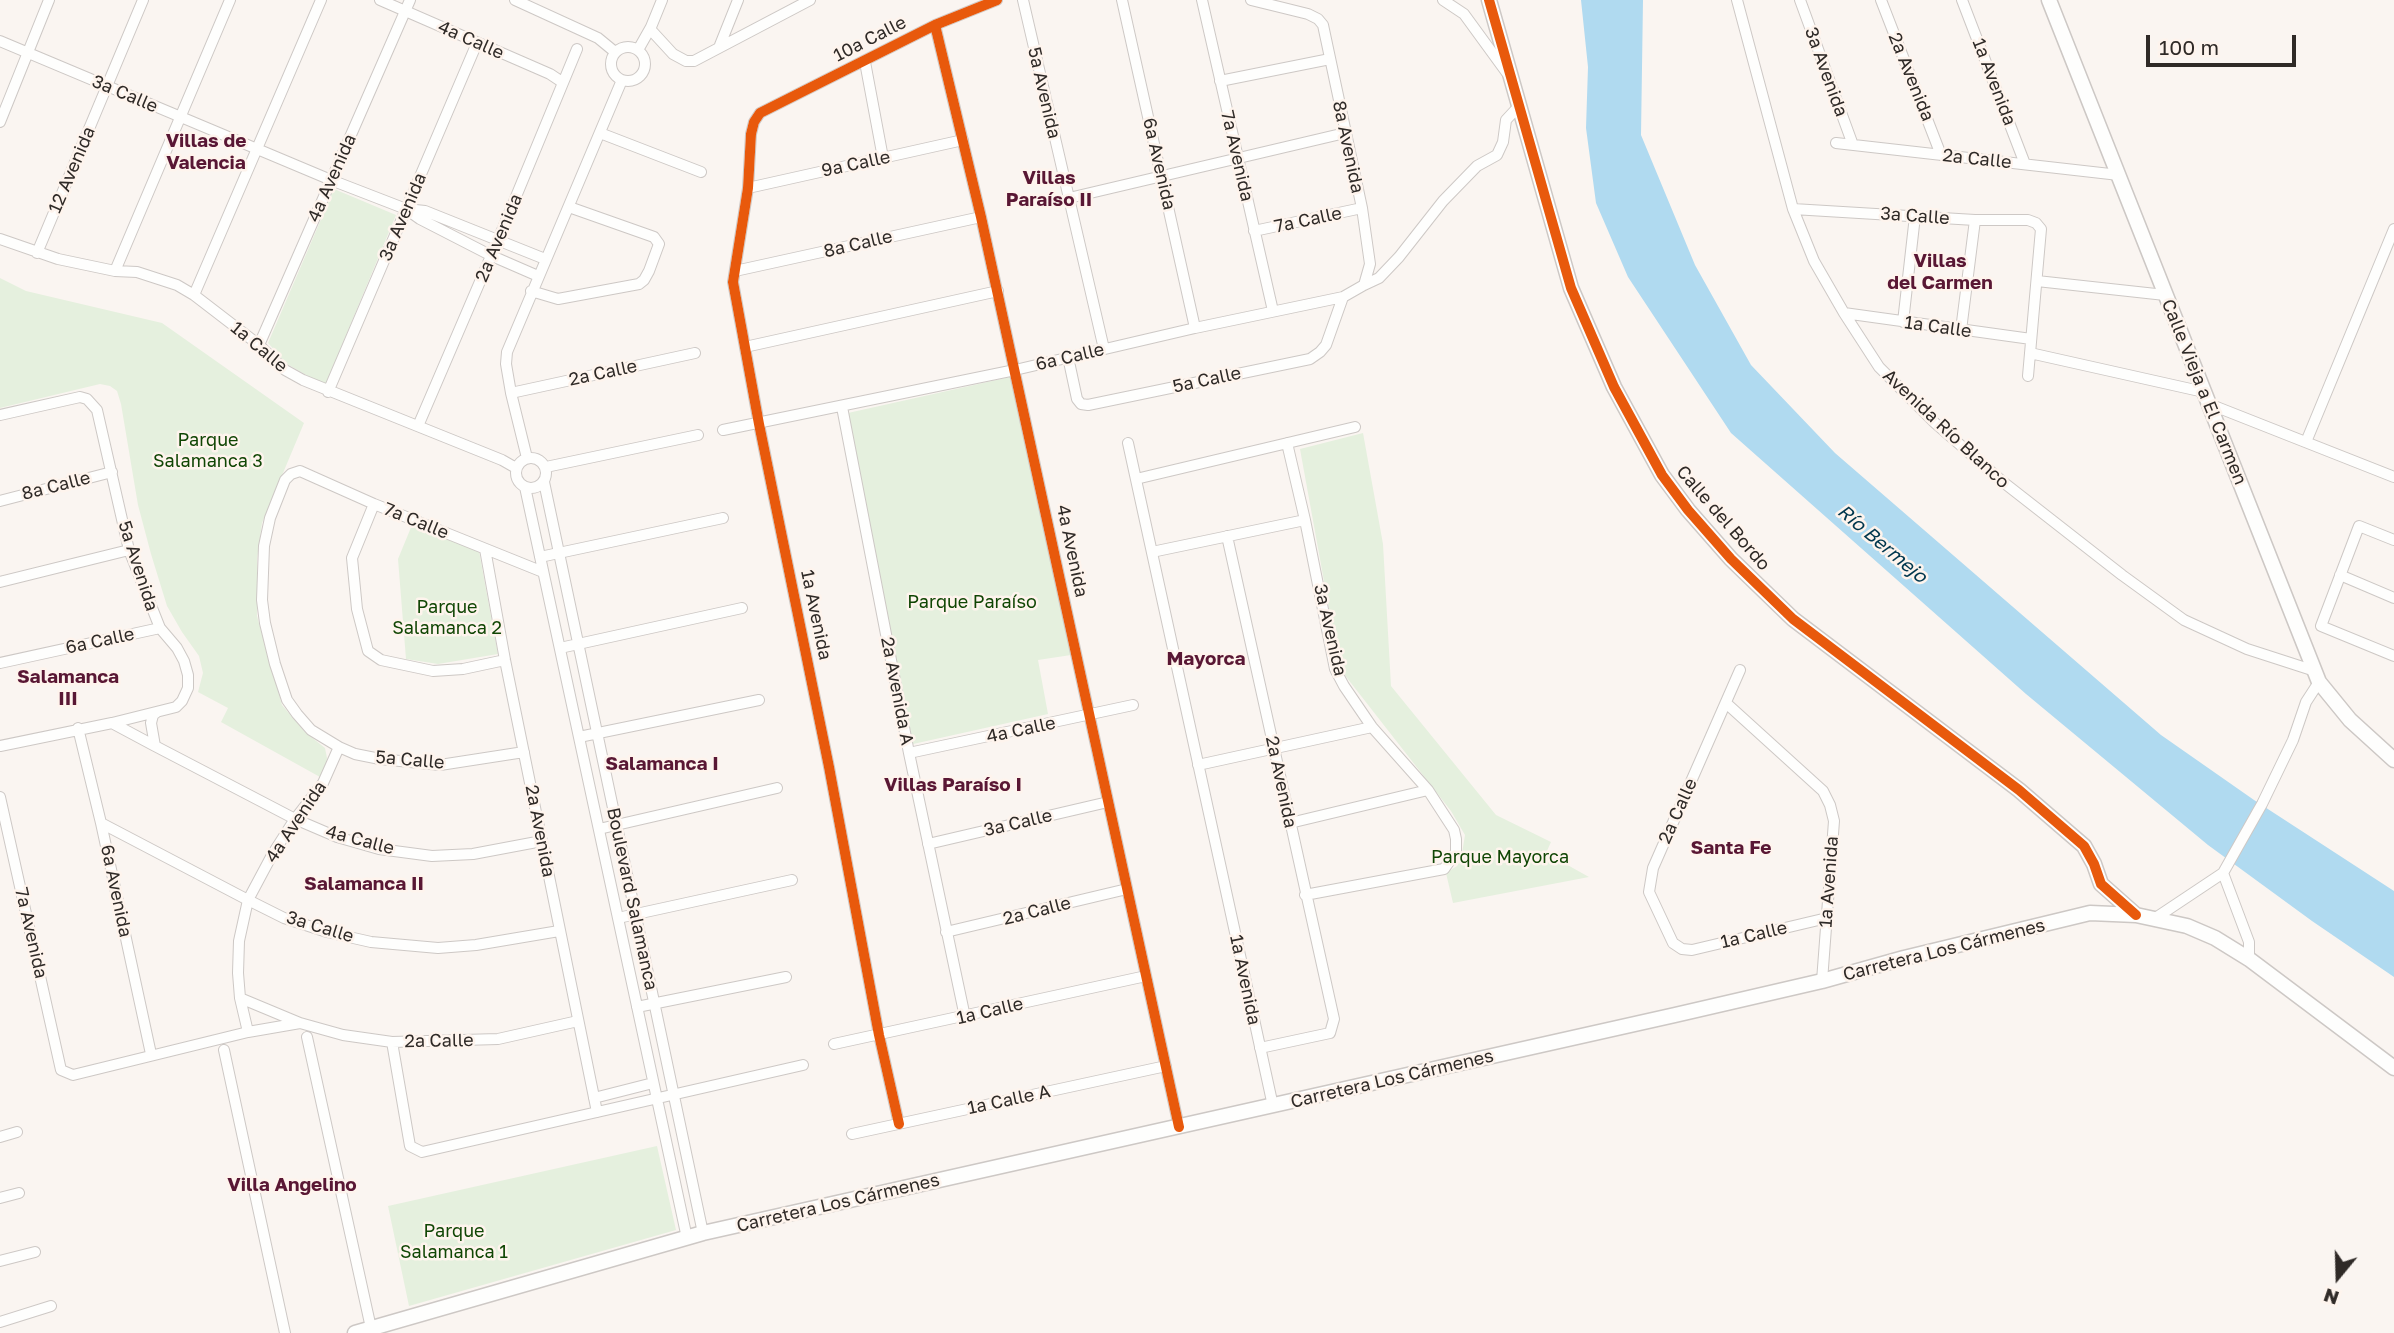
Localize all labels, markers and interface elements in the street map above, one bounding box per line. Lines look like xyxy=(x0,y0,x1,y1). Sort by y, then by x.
street label: 10a Calle xyxy=(830,12,910,66)
street label: 4a Calle xyxy=(435,16,507,64)
scale bar xyxy=(2149,21,2300,65)
street label: 3a Avenida xyxy=(1800,24,1852,120)
street label: 2a Avenida xyxy=(1883,30,1939,124)
text: 100 m xyxy=(2159,34,2219,60)
street label: 1a Avenida xyxy=(1967,35,2021,129)
street label: 5a Avenida xyxy=(1023,45,1065,141)
street label: 3a Calle xyxy=(89,71,161,117)
street label: 8a Avenida xyxy=(1328,99,1368,195)
street label: 7a Avenida xyxy=(1216,109,1258,203)
street label: 6a Avenida xyxy=(1138,116,1180,212)
street label: 12 Avenida xyxy=(44,123,100,217)
district label: Villas de Valencia xyxy=(166,130,246,174)
street label: 4a Avenida xyxy=(303,131,361,225)
street label: 2a Calle xyxy=(1941,145,2013,173)
street label: 9a Calle xyxy=(820,146,892,182)
district label: Villas Paraíso II xyxy=(1006,167,1092,211)
street label: 3a Avenida xyxy=(375,170,431,264)
street label: 2a Avenida xyxy=(471,191,527,285)
street label: 7a Calle xyxy=(1272,202,1344,238)
street label: 3a Calle xyxy=(1880,203,1950,229)
street label: 8a Calle xyxy=(822,226,894,262)
district label: Villas del Carmen xyxy=(1887,250,1993,294)
street label: Calle Vieja a El Carmen xyxy=(2157,296,2251,488)
street label: 1a Calle xyxy=(1903,312,1973,342)
street label: 1a Calle xyxy=(226,317,292,377)
street label: 6a Calle xyxy=(1034,339,1106,375)
street label: 2a Calle xyxy=(567,355,639,391)
street label: 5a Calle xyxy=(1171,362,1243,398)
street label: Avenida Río Blanco xyxy=(1878,365,2014,493)
park label: Parque Salamanca 3 xyxy=(153,429,263,472)
street label: Calle del Bordo xyxy=(1672,461,1774,575)
street label: 8a Calle xyxy=(20,467,92,505)
street label: 7a Calle xyxy=(380,498,452,544)
water label: Río Bermejo xyxy=(1833,500,1931,588)
street label: 4a Avenida xyxy=(1052,503,1092,599)
street label: 5a Avenida xyxy=(113,518,163,614)
street label: 1a Avenida xyxy=(796,568,836,662)
street label: 3a Avenida xyxy=(1309,582,1351,678)
park label: Parque Paraíso xyxy=(907,591,1037,613)
park label: Parque Salamanca 2 xyxy=(392,596,502,638)
street label: 6a Calle xyxy=(64,623,136,659)
street label: 2a Avenida A xyxy=(876,635,918,747)
district label: Mayorca xyxy=(1166,648,1246,670)
district label: Salamanca III xyxy=(17,666,119,710)
street label: 4a Calle xyxy=(985,712,1057,748)
street label: 2a Avenida xyxy=(1261,734,1301,830)
street label: 5a Calle xyxy=(375,746,445,774)
district label: Salamanca I xyxy=(605,753,719,775)
district label: Villas Paraíso I xyxy=(884,774,1022,796)
street label: 2a Calle xyxy=(1654,775,1702,847)
street label: 4a Avenida xyxy=(261,777,331,867)
street label: 2a Avenida xyxy=(520,783,560,879)
street label: 3a Calle xyxy=(982,805,1054,841)
street label: Boulevard Salamanca xyxy=(602,806,662,992)
street label: 4a Calle xyxy=(323,821,397,859)
street label: 1a Avenida xyxy=(1815,836,1843,928)
district label: Santa Fe xyxy=(1691,837,1771,859)
street label: 6a Avenida xyxy=(96,843,136,939)
park label: Parque Mayorca xyxy=(1431,846,1569,868)
district label: Salamanca II xyxy=(304,873,424,895)
street label: 7a Avenida xyxy=(10,886,52,980)
street label: 2a Calle xyxy=(1001,892,1073,930)
street label: 3a Calle xyxy=(284,907,356,947)
street label: Carretera Los Cármenes xyxy=(1841,914,2047,986)
street label: 1a Calle xyxy=(1719,917,1789,953)
street label: 1a Avenida xyxy=(1225,933,1265,1027)
street label: 1a Calle xyxy=(955,993,1025,1029)
street label: 2a Calle xyxy=(404,1030,474,1052)
street label: Carretera Los Cármenes xyxy=(1288,1045,1496,1113)
street label: 1a Calle A xyxy=(966,1081,1052,1119)
street label: Carretera Los Cármenes xyxy=(734,1169,942,1237)
district label: Villa Angelino xyxy=(227,1174,357,1196)
park label: Parque Salamanca 1 xyxy=(400,1220,508,1262)
north arrow xyxy=(2303,1242,2373,1312)
text: N xyxy=(2320,1284,2342,1311)

